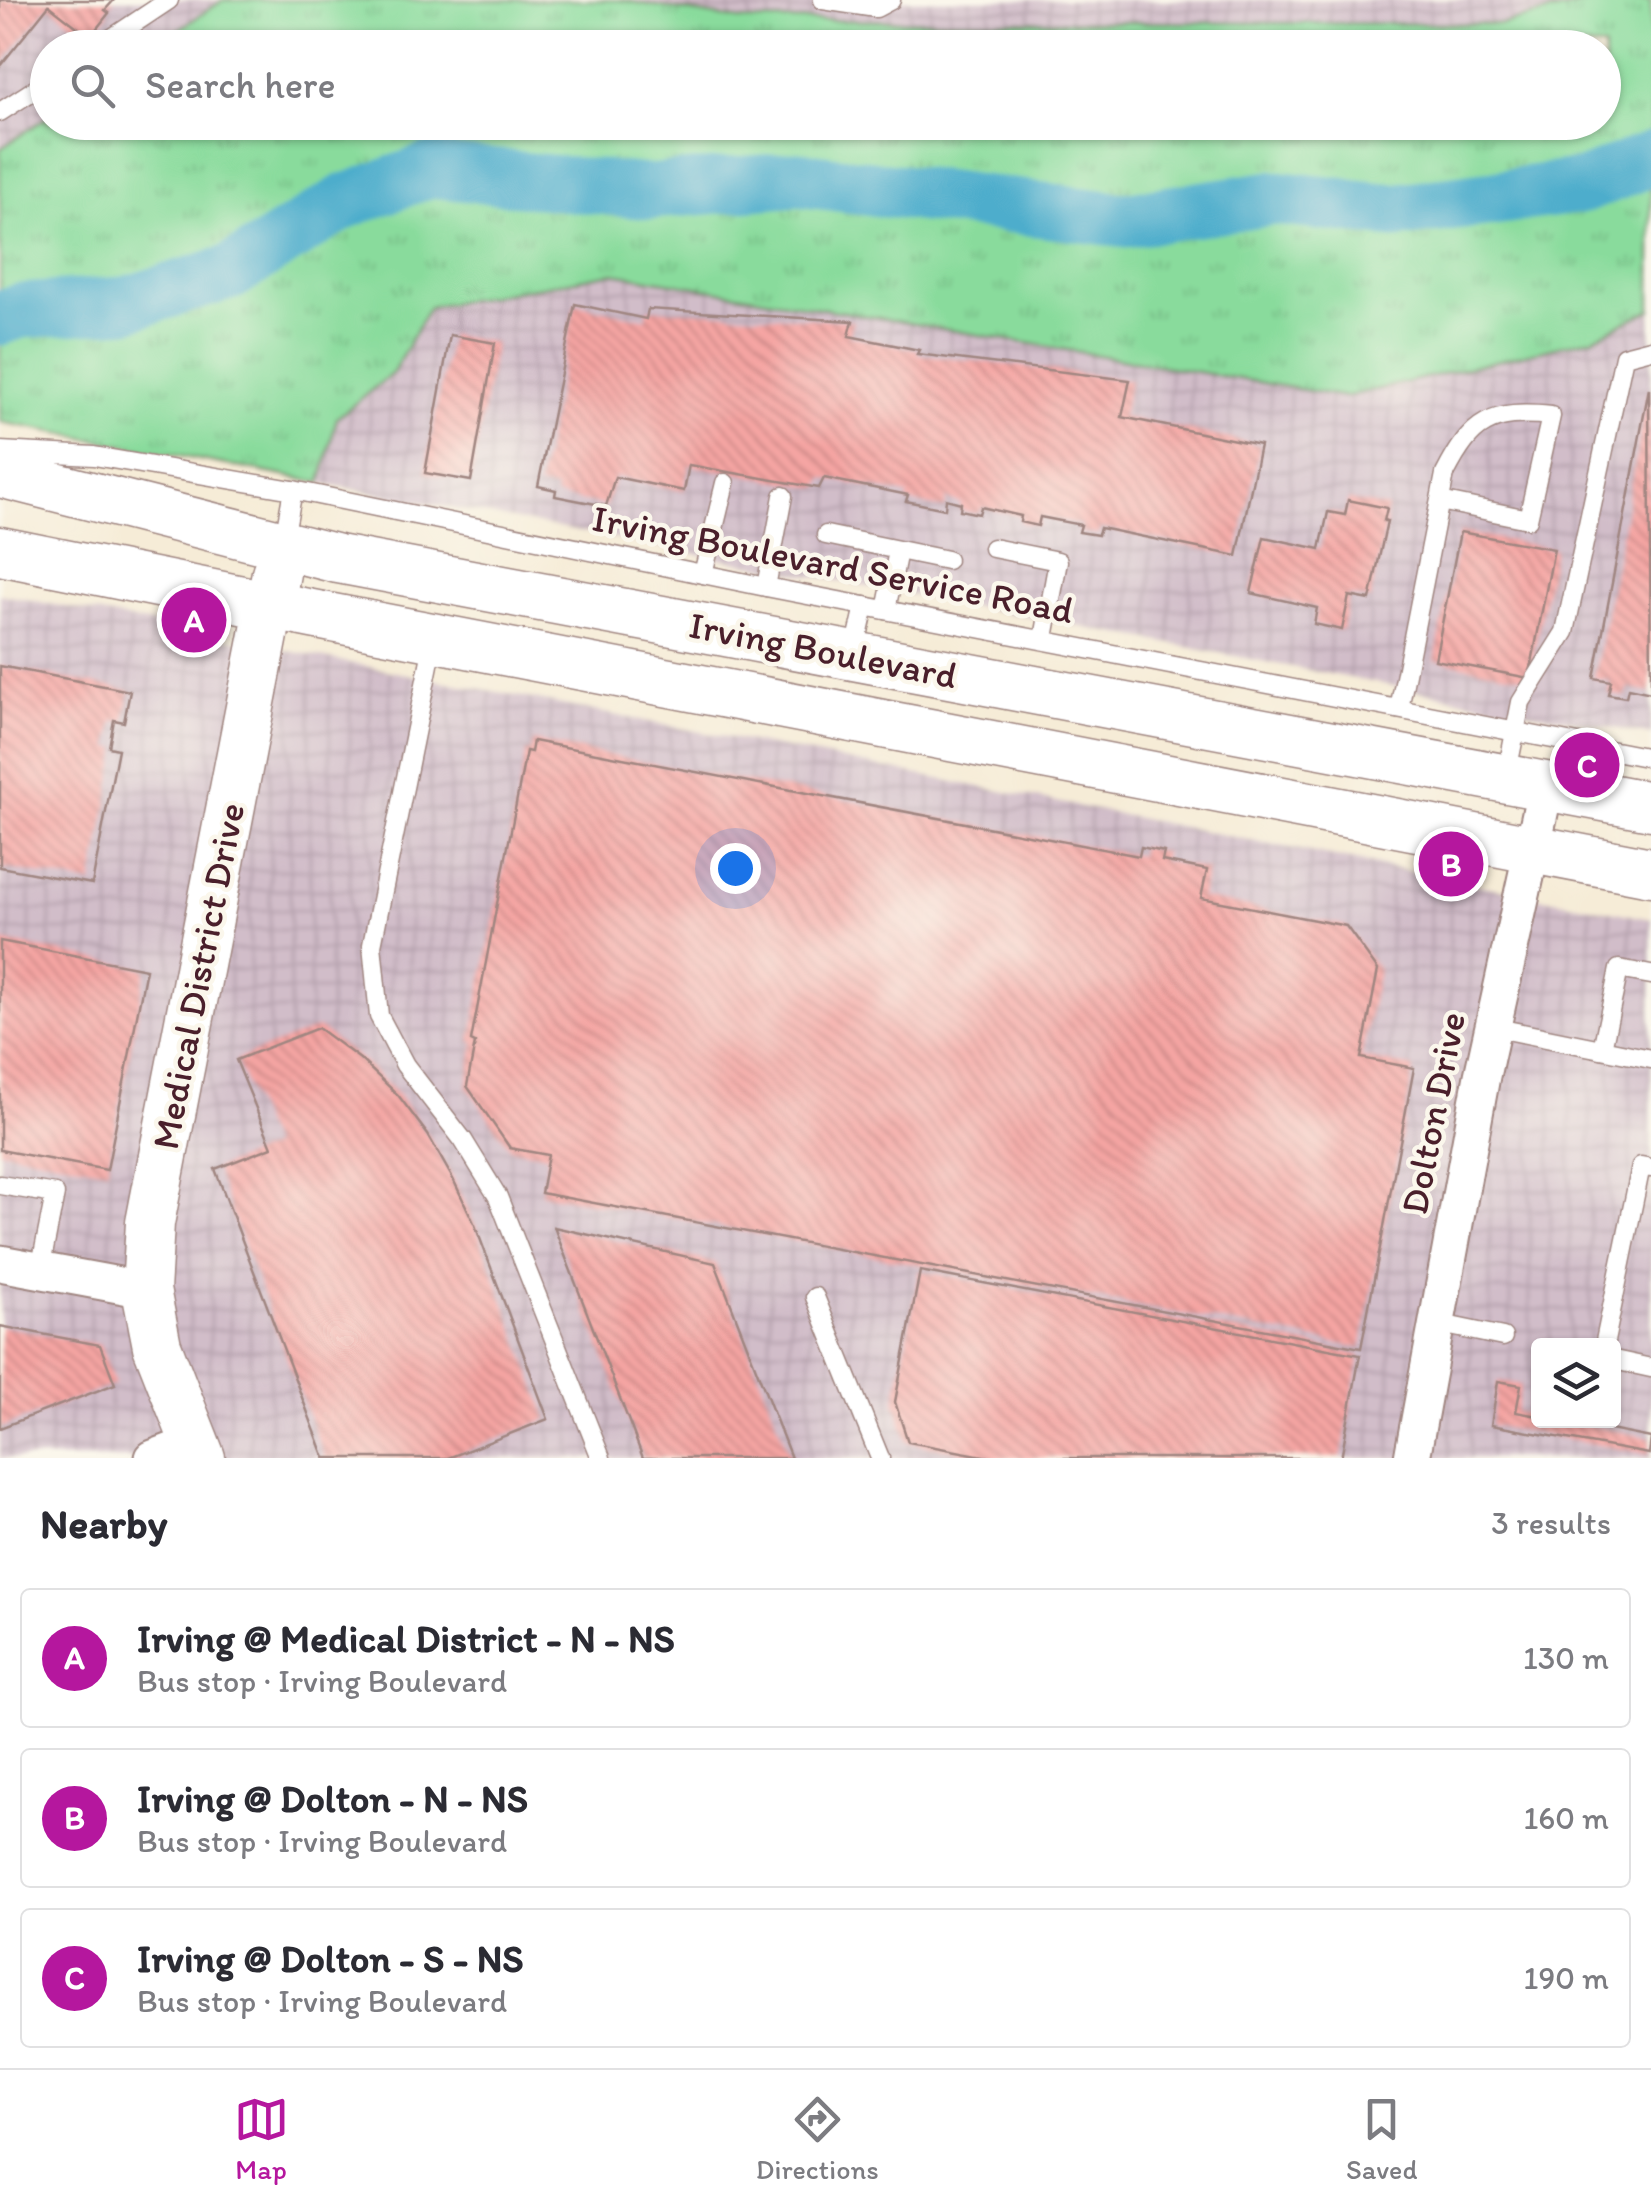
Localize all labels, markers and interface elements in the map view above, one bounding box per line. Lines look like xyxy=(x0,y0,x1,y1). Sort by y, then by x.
search box xyxy=(30,30,1621,140)
icon: search xyxy=(65,58,120,113)
text: Search here xyxy=(145,62,336,108)
street label: Irving Boulevard Service Road xyxy=(589,495,1078,633)
pin: A xyxy=(162,582,226,658)
street label: Irving Boulevard xyxy=(685,601,961,699)
pin: C xyxy=(1554,728,1620,802)
street label: Medical District Drive xyxy=(142,799,254,1153)
pin: B xyxy=(1418,826,1484,902)
your location xyxy=(710,843,761,894)
street label: Dolton Drive xyxy=(1391,1008,1475,1218)
map controls xyxy=(1531,1338,1621,1428)
button: layers xyxy=(1531,1338,1621,1428)
text: Nearby xyxy=(40,1498,167,1549)
text: 3 results xyxy=(1491,1504,1611,1542)
text: Irving @ Medical District - N - NS xyxy=(137,1616,675,1662)
text: A xyxy=(64,1639,85,1677)
text: 130 m xyxy=(1523,1639,1609,1677)
text: Bus stop · Irving Boulevard xyxy=(137,1662,507,1700)
text: Irving @ Dolton - N - NS xyxy=(137,1776,528,1822)
text: B xyxy=(64,1799,85,1837)
text: 160 m xyxy=(1523,1799,1609,1837)
text: Bus stop · Irving Boulevard xyxy=(137,1822,507,1860)
text: Irving @ Dolton - S - NS xyxy=(137,1936,524,1982)
text: C xyxy=(64,1959,85,1997)
text: 190 m xyxy=(1524,1959,1609,1997)
text: Bus stop · Irving Boulevard xyxy=(137,1982,507,2020)
tab: Map xyxy=(234,2092,289,2186)
tab: Directions xyxy=(756,2092,879,2186)
tab: Saved xyxy=(1346,2092,1417,2186)

